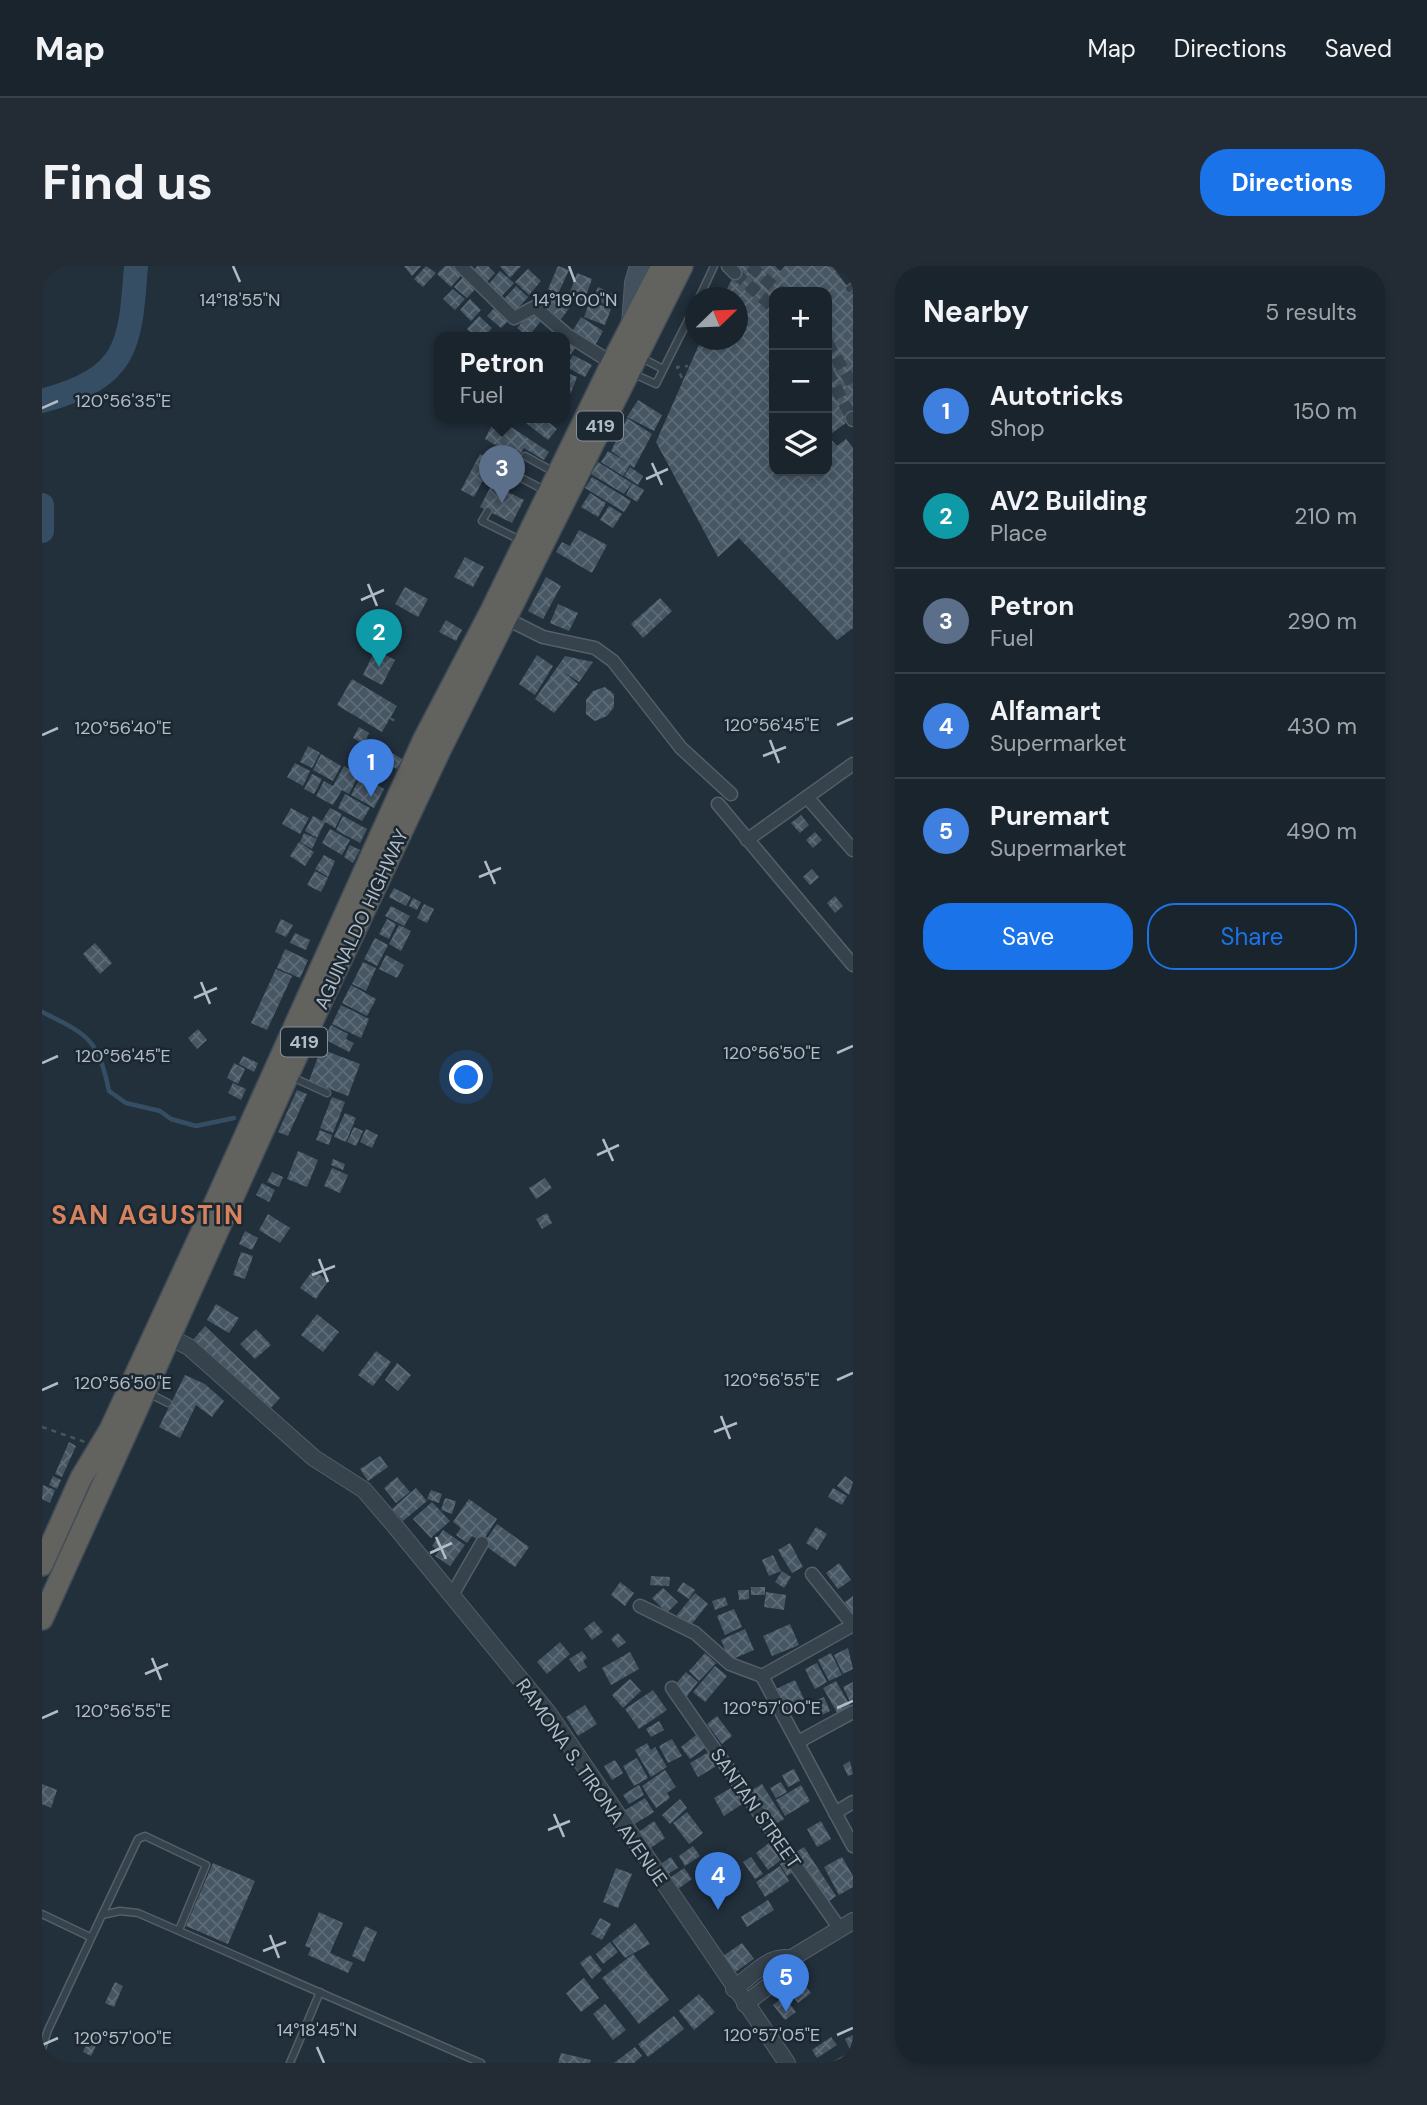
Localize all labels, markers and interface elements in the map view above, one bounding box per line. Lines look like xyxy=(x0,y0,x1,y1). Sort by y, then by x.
text: Map xyxy=(35,27,105,70)
text: Map xyxy=(1088,33,1136,64)
text: Directions xyxy=(1174,33,1287,64)
text: Saved xyxy=(1325,33,1392,64)
button: Directions xyxy=(1200,149,1385,216)
text: Find us xyxy=(42,150,213,214)
north arrow xyxy=(685,287,748,350)
map controls xyxy=(769,287,832,476)
button: + xyxy=(769,287,832,350)
text: 14°18'55"N xyxy=(200,288,280,312)
text: 14°19'00"N xyxy=(533,288,617,312)
text: Nearby xyxy=(923,292,1029,331)
text: 5 results xyxy=(1265,297,1357,327)
popup xyxy=(434,332,570,423)
text: Petron xyxy=(460,346,544,380)
button: − xyxy=(769,350,832,413)
text: Autotricks xyxy=(990,379,1124,413)
text: Fuel xyxy=(460,380,503,410)
text: 120°56'35"E xyxy=(75,389,171,413)
text: 1 xyxy=(942,396,950,426)
text: 150 m xyxy=(1293,396,1357,426)
road number: 419 xyxy=(577,412,623,440)
button: layers xyxy=(769,413,832,476)
text: Shop xyxy=(990,413,1045,443)
pin: 3 xyxy=(479,445,525,503)
text: AV2 Building xyxy=(990,484,1148,518)
text: 2 xyxy=(939,501,953,531)
text: 210 m xyxy=(1294,501,1357,531)
text: Place xyxy=(990,518,1047,548)
text: Petron xyxy=(990,589,1074,623)
text: 3 xyxy=(939,606,953,636)
text: 290 m xyxy=(1287,606,1357,636)
pin: 2 xyxy=(356,609,402,667)
text: Fuel xyxy=(990,623,1034,653)
text: Alfamart xyxy=(990,694,1101,728)
text: 4 xyxy=(939,711,953,741)
text: 430 m xyxy=(1287,711,1357,741)
text: 120°56'45"E xyxy=(724,713,820,737)
text: 120°56'40"E xyxy=(74,716,172,740)
text: Supermarket xyxy=(990,728,1126,758)
pin: 1 xyxy=(348,739,394,797)
text: Puremart xyxy=(990,799,1110,833)
text: 5 xyxy=(939,816,953,846)
text: 490 m xyxy=(1286,816,1357,846)
street label: AGUINALDO HIGHWAY xyxy=(309,825,414,1013)
text: Supermarket xyxy=(990,833,1126,863)
button: Save xyxy=(923,903,1133,970)
button: Share xyxy=(1147,903,1357,970)
road number: 419 xyxy=(281,1028,327,1056)
text: 120°56'50"E xyxy=(723,1041,821,1065)
text: 120°56'45"E xyxy=(75,1044,171,1068)
your location xyxy=(449,1060,483,1094)
district label: SAN AGUSTIN xyxy=(51,1198,245,1232)
text: 120°56'55"E xyxy=(724,1368,820,1392)
text: 120°56'50"E xyxy=(74,1371,172,1395)
street label: RAMONA S. TIRONA AVENUE xyxy=(510,1674,673,1891)
text: 120°57'00"E xyxy=(723,1696,821,1720)
text: 120°56'55"E xyxy=(75,1699,171,1723)
street label: SANTAN STREET xyxy=(705,1743,807,1874)
pin: 4 xyxy=(695,1852,741,1910)
pin: 5 xyxy=(763,1954,809,2012)
text: 14°18'45"N xyxy=(277,2018,357,2042)
text: 120°57'05"E xyxy=(724,2023,820,2047)
text: 120°57'00"E xyxy=(74,2026,172,2050)

